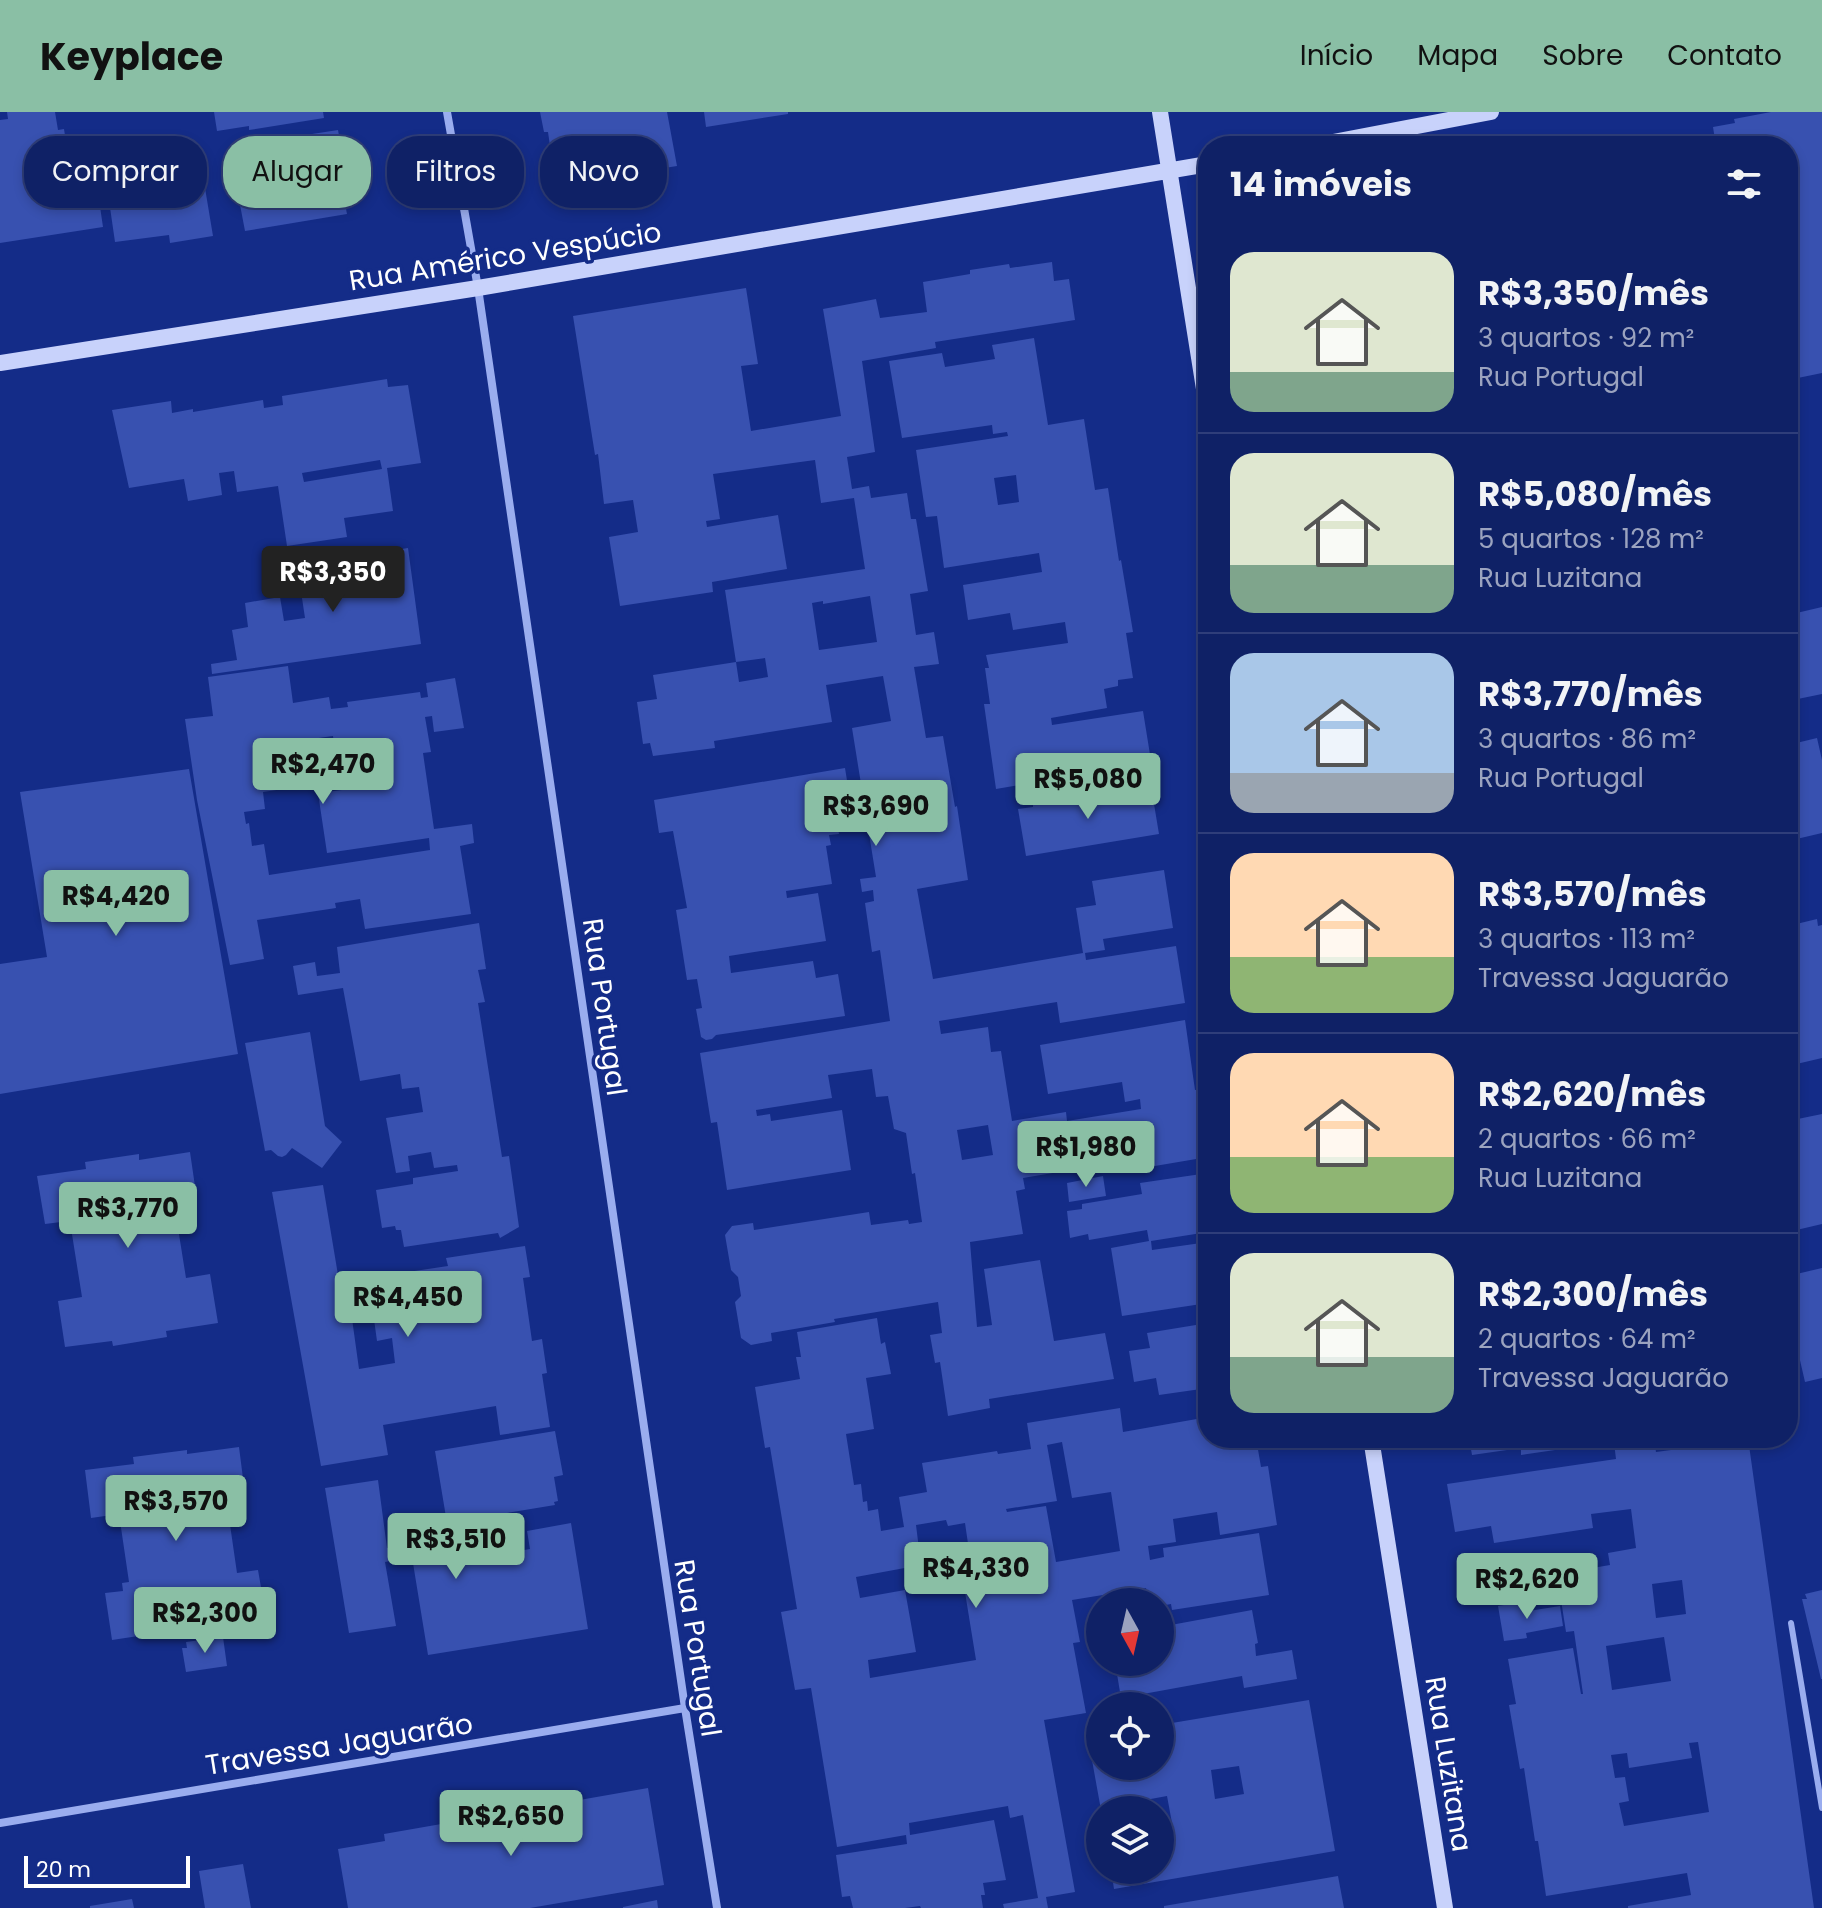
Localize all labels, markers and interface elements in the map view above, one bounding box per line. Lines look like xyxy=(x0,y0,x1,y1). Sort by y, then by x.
text: Keyplace xyxy=(40,30,223,83)
text: Início xyxy=(1300,36,1373,75)
text: Mapa xyxy=(1417,36,1498,75)
text: Sobre xyxy=(1542,36,1623,75)
text: Contato xyxy=(1667,36,1782,75)
chip: Comprar xyxy=(24,136,207,208)
chip: Alugar xyxy=(223,136,371,208)
chip: Filtros xyxy=(387,136,524,208)
chip: Novo xyxy=(540,136,667,208)
text: 14 imóveis xyxy=(1230,160,1412,208)
icon: filters xyxy=(1722,162,1766,206)
street label: Rua Américo Vespúcio xyxy=(346,213,664,300)
text: R$3,350/mês xyxy=(1478,269,1709,317)
icon: home xyxy=(1294,284,1390,380)
text: 3 quartos · 92 m² xyxy=(1478,320,1694,356)
text: Rua Portugal xyxy=(1478,359,1644,395)
text: R$5,080/mês xyxy=(1478,470,1712,518)
icon: home xyxy=(1294,485,1390,581)
text: 5 quartos · 128 m² xyxy=(1478,521,1704,557)
pin: R$3,350 xyxy=(259,546,407,614)
text: R$3,350 xyxy=(280,554,386,590)
text: Rua Luzitana xyxy=(1478,560,1642,596)
text: R$3,770/mês xyxy=(1478,670,1703,718)
icon: home xyxy=(1294,685,1390,781)
text: 3 quartos · 86 m² xyxy=(1478,721,1696,757)
pin: R$2,470 xyxy=(249,738,397,806)
text: R$2,470 xyxy=(271,746,375,782)
pin: R$5,080 xyxy=(1014,753,1162,821)
text: Rua Portugal xyxy=(1478,760,1644,796)
text: R$5,080 xyxy=(1033,761,1143,797)
pin: R$3,690 xyxy=(802,780,950,848)
text: R$3,690 xyxy=(823,788,929,824)
pin: R$4,420 xyxy=(42,870,190,938)
text: R$3,570/mês xyxy=(1478,870,1707,918)
text: R$4,420 xyxy=(62,878,170,914)
icon: home xyxy=(1294,885,1390,981)
street label: Rua Portugal xyxy=(573,916,636,1098)
text: 3 quartos · 113 m² xyxy=(1478,921,1695,957)
text: Travessa Jaguarão xyxy=(1478,960,1729,996)
text: R$2,620/mês xyxy=(1478,1070,1706,1118)
icon: home xyxy=(1294,1085,1390,1181)
pin: R$1,980 xyxy=(1012,1121,1160,1189)
text: 2 quartos · 66 m² xyxy=(1478,1121,1696,1157)
text: R$1,980 xyxy=(1035,1129,1137,1165)
text: Rua Luzitana xyxy=(1478,1160,1642,1196)
pin: R$3,770 xyxy=(54,1182,202,1250)
text: R$3,770 xyxy=(77,1190,179,1226)
text: R$2,300/mês xyxy=(1478,1270,1708,1318)
pin: R$4,450 xyxy=(334,1271,482,1339)
text: R$4,450 xyxy=(353,1279,463,1315)
icon: home xyxy=(1294,1285,1390,1381)
text: 2 quartos · 64 m² xyxy=(1478,1321,1696,1357)
text: Travessa Jaguarão xyxy=(1478,1360,1729,1396)
pin: R$3,570 xyxy=(102,1475,250,1543)
text: R$3,570 xyxy=(123,1483,229,1519)
pin: R$3,510 xyxy=(382,1513,530,1581)
text: R$3,510 xyxy=(406,1521,506,1557)
pin: R$4,330 xyxy=(902,1542,1050,1610)
text: R$4,330 xyxy=(922,1550,1030,1586)
pin: R$2,620 xyxy=(1453,1553,1601,1621)
street label: Rua Portugal xyxy=(664,1557,731,1739)
text: R$2,620 xyxy=(1475,1561,1579,1597)
pin: R$2,300 xyxy=(131,1587,279,1655)
north arrow xyxy=(1086,1588,1174,1676)
map controls xyxy=(1086,1588,1174,1884)
text: R$2,300 xyxy=(152,1595,258,1631)
street label: Rua Luzitana xyxy=(1415,1674,1482,1855)
button: locate xyxy=(1086,1692,1174,1780)
street label: Travessa Jaguarão xyxy=(203,1704,475,1785)
pin: R$2,650 xyxy=(437,1790,585,1858)
button: layers xyxy=(1086,1796,1174,1884)
text: R$2,650 xyxy=(458,1798,564,1834)
scale bar xyxy=(24,1852,190,1888)
text: 20 m xyxy=(36,1854,91,1885)

